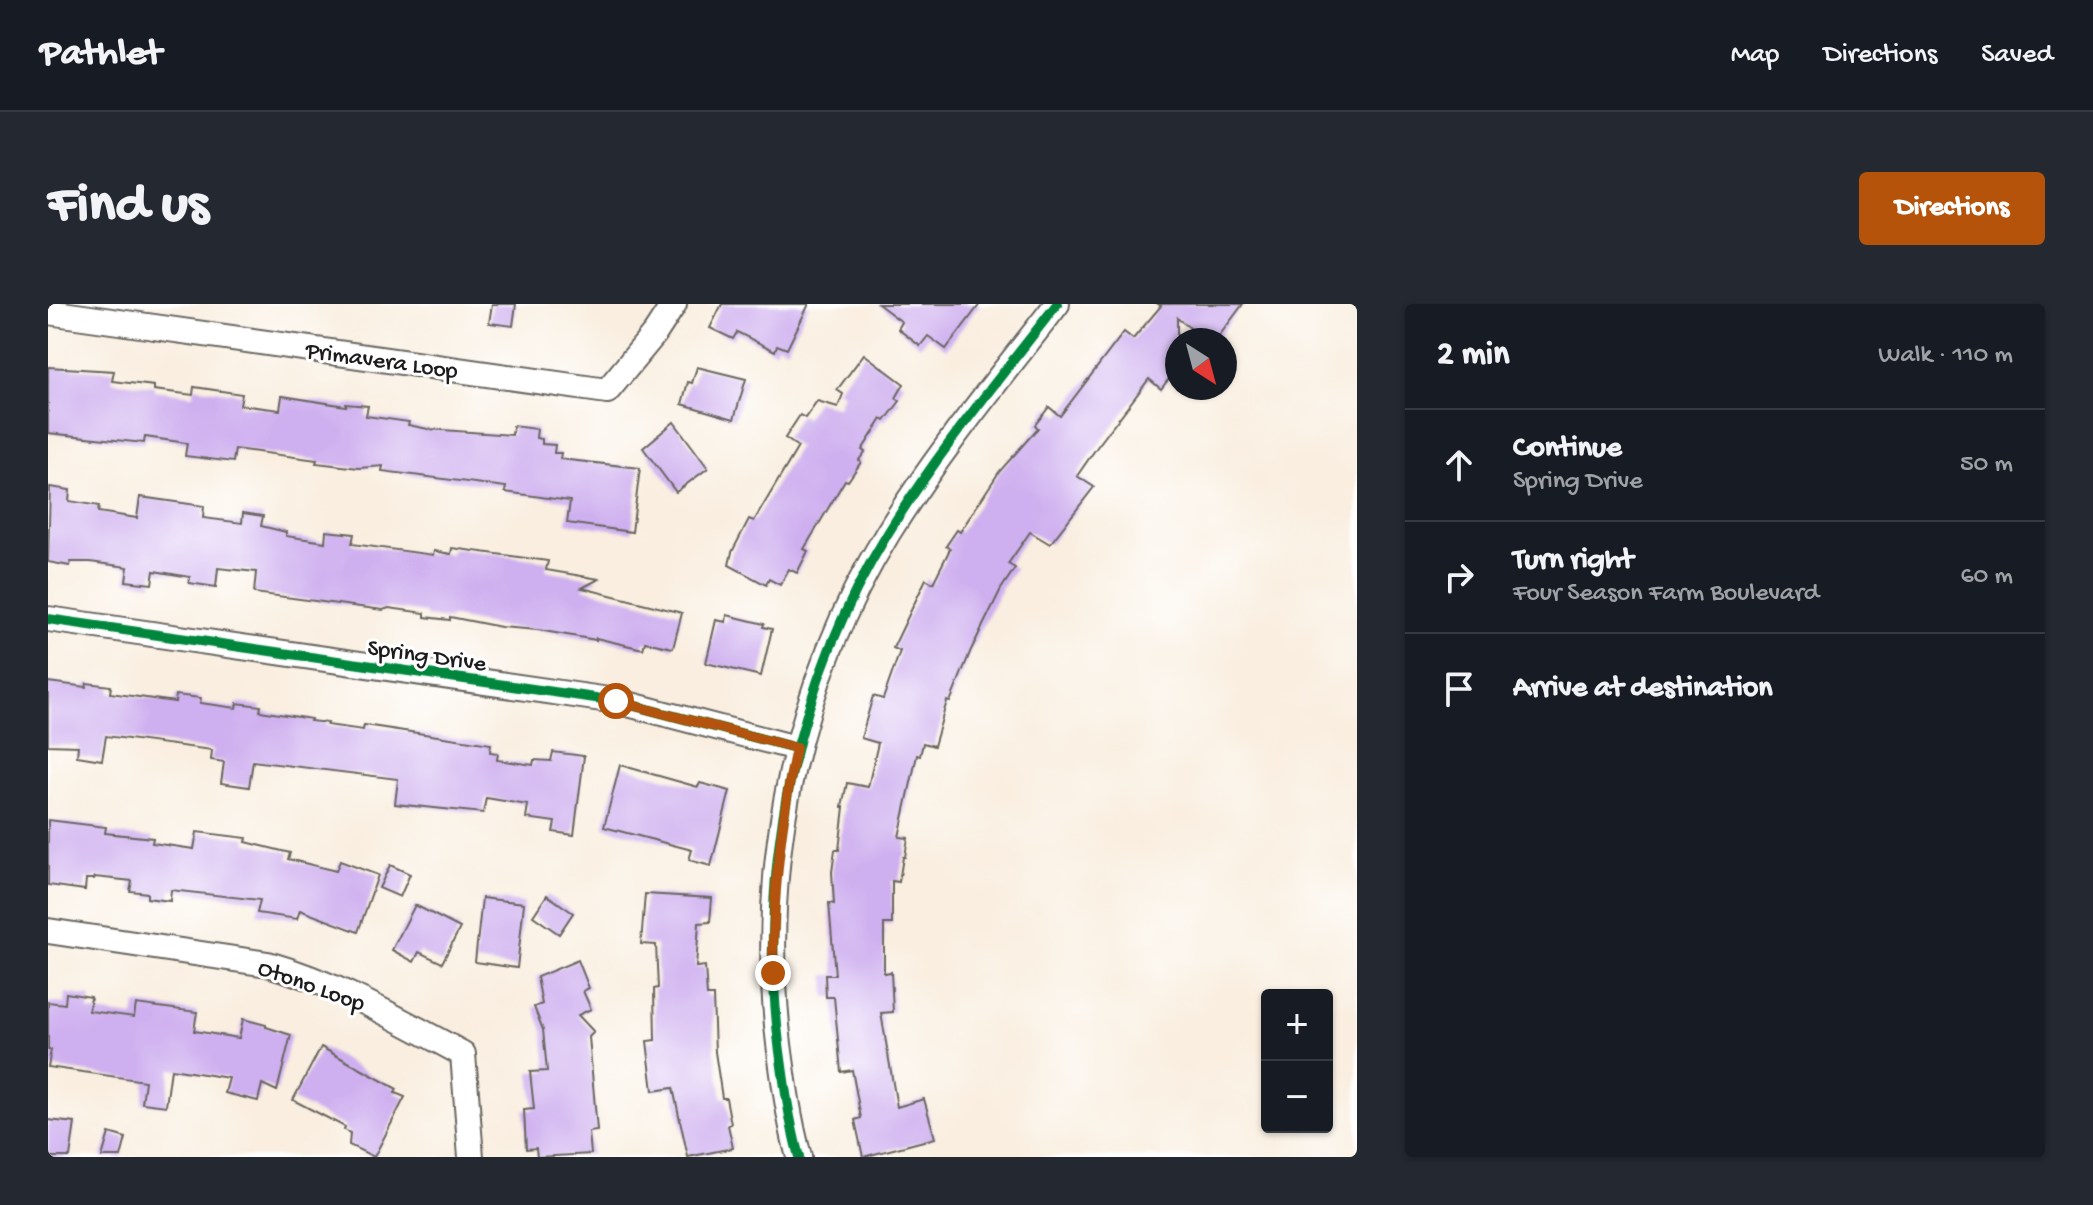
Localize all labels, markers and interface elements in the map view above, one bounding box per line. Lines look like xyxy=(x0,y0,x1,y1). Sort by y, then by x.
text: Pathlet xyxy=(40,33,161,77)
text: Map xyxy=(1731,39,1779,72)
text: Directions xyxy=(1823,39,1937,72)
text: Saved xyxy=(1981,39,2053,72)
button: Directions xyxy=(1859,172,2045,245)
text: Find us xyxy=(48,175,208,241)
north arrow xyxy=(1165,328,1237,400)
text: 2 min xyxy=(1437,336,1509,376)
street label: Primavera Loop xyxy=(303,337,460,388)
text: Walk · 110 m xyxy=(1878,341,2013,372)
text: Continue xyxy=(1513,432,1622,467)
icon: ahead xyxy=(1437,443,1481,487)
text: 50 m xyxy=(1960,450,2013,481)
text: Spring Drive xyxy=(1513,467,1643,498)
text: Turn right xyxy=(1513,544,1633,579)
icon: right xyxy=(1437,555,1481,599)
text: 60 m xyxy=(1960,562,2013,593)
text: Four Season Farm Boulevard xyxy=(1513,579,1819,610)
street label: Spring Drive xyxy=(365,635,488,680)
icon: arrive xyxy=(1437,667,1481,711)
text: Arrive at destination xyxy=(1513,672,1773,707)
route start xyxy=(598,683,634,719)
street label: Otono Loop xyxy=(253,955,368,1020)
route end xyxy=(755,955,791,991)
map controls xyxy=(1261,989,1333,1133)
button: + xyxy=(1261,989,1333,1061)
button: − xyxy=(1261,1061,1333,1133)

